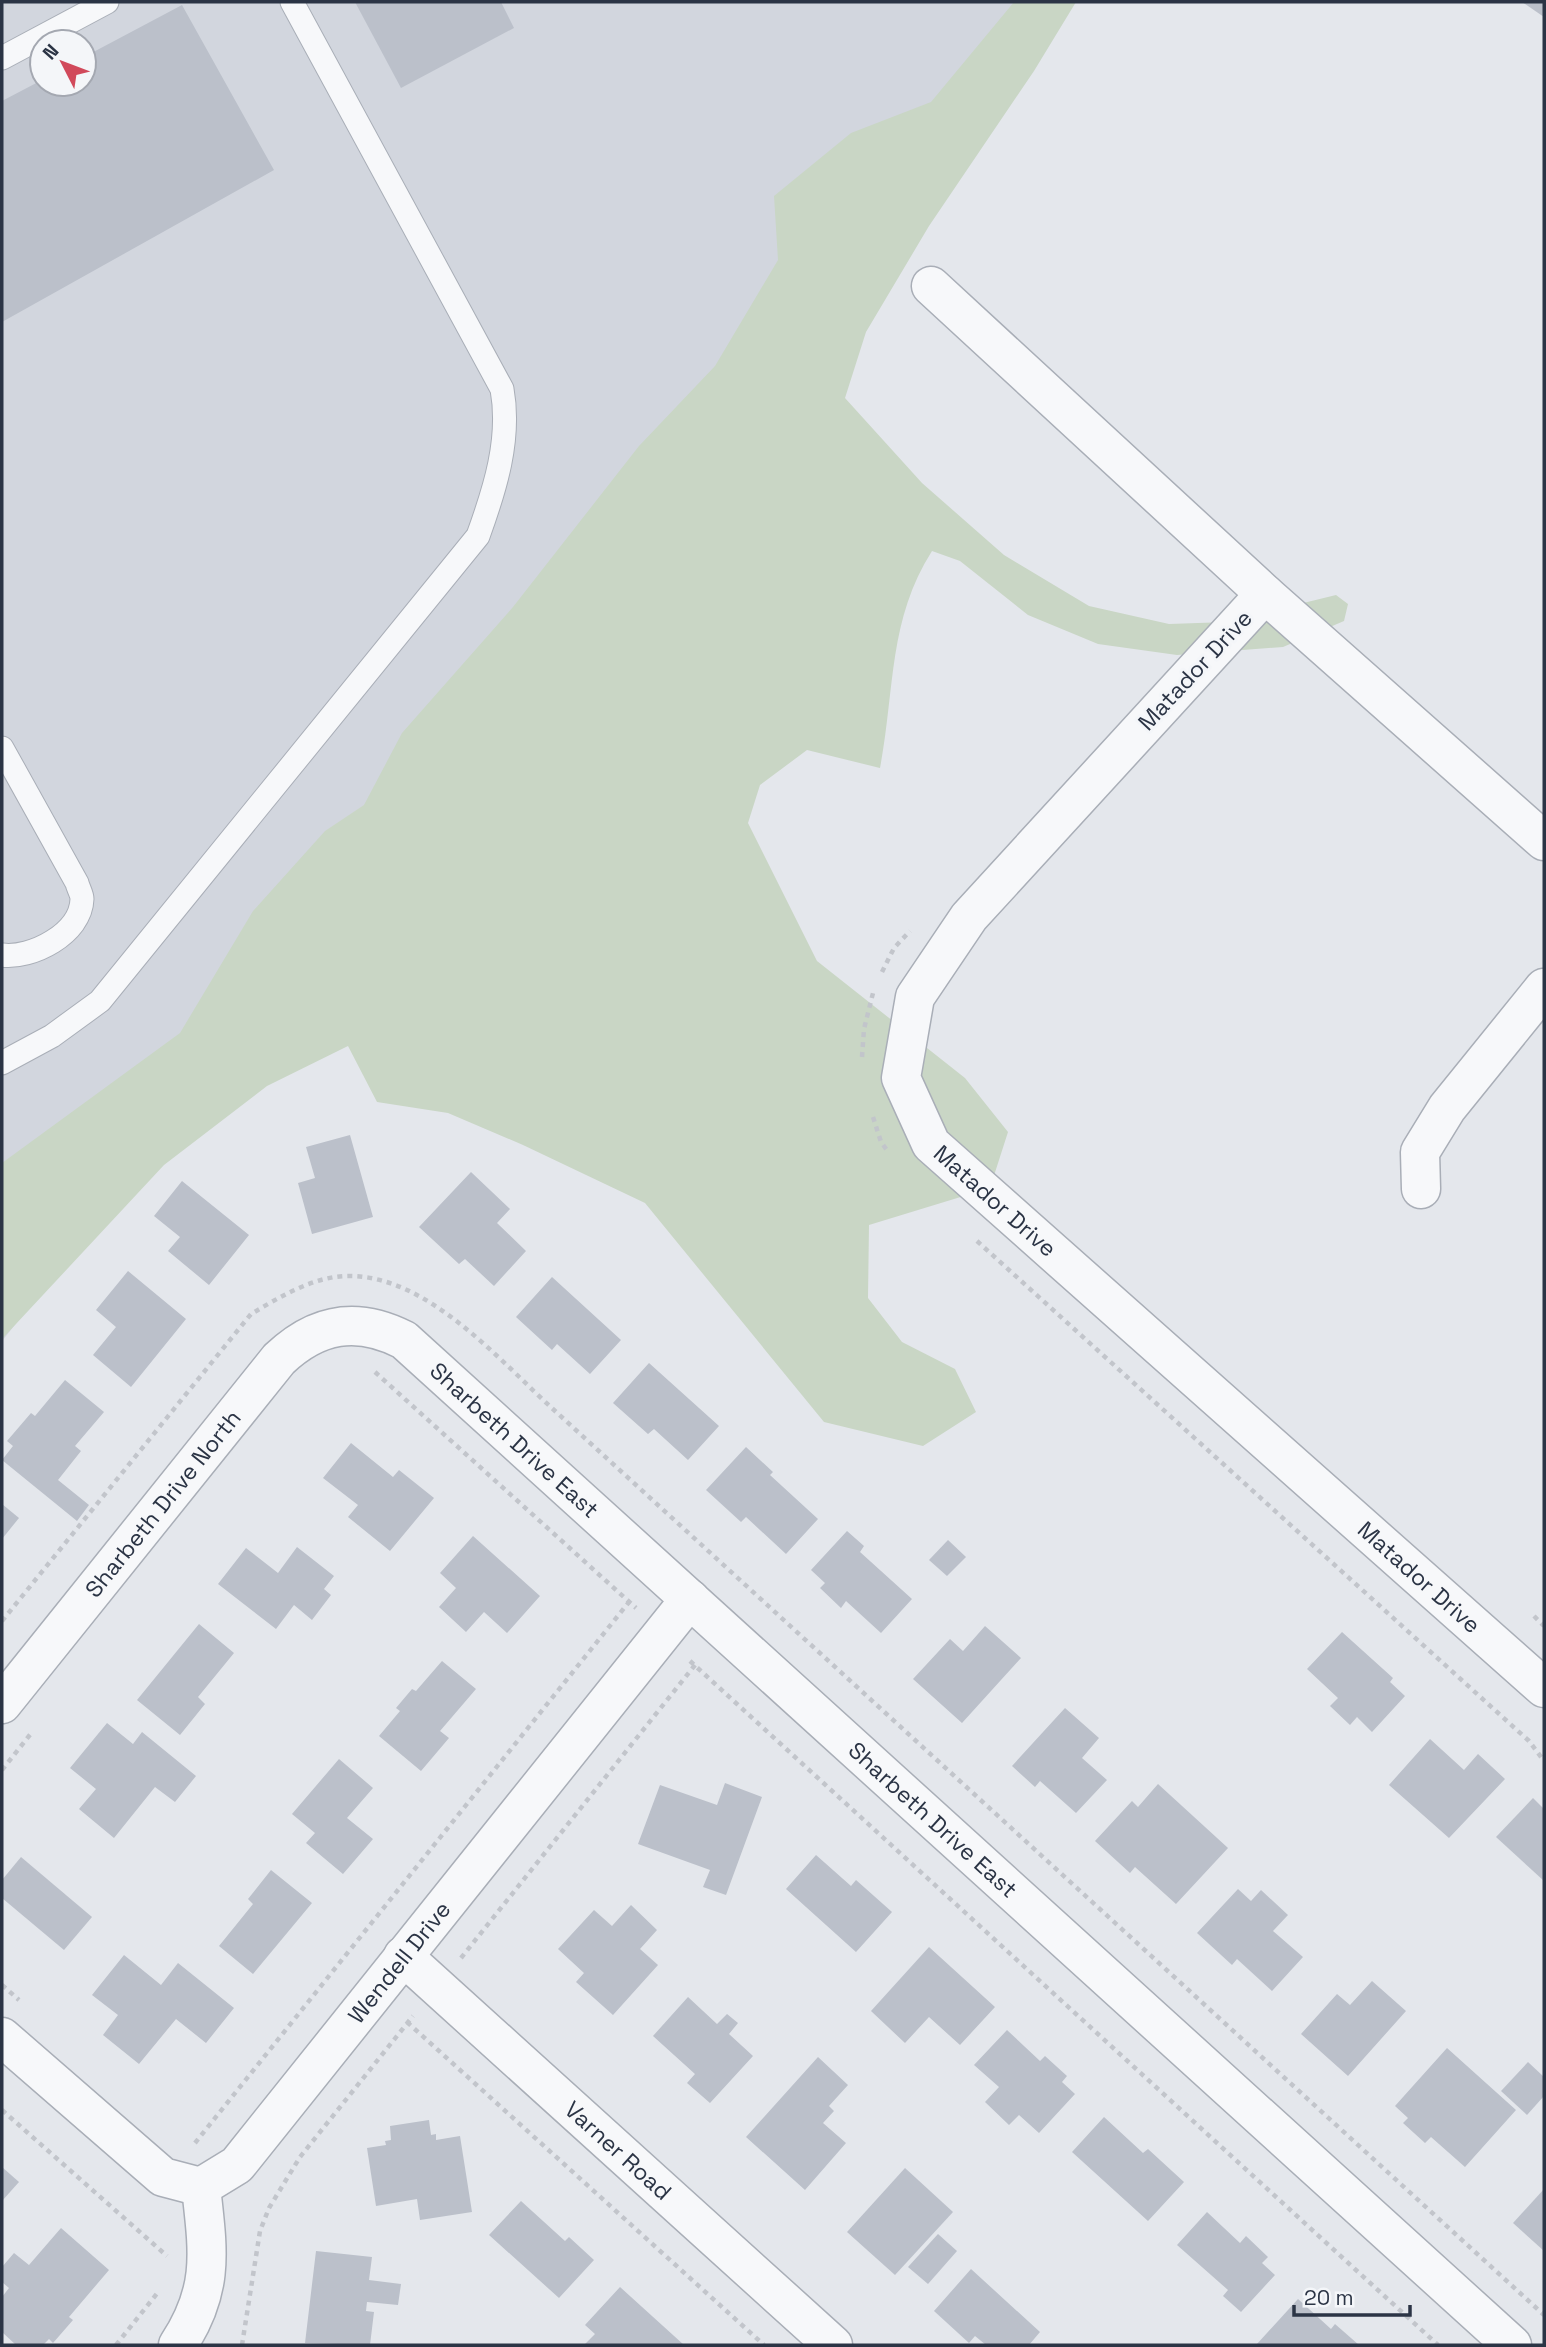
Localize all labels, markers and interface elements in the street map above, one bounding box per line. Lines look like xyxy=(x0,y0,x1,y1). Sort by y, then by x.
north arrow xyxy=(28,28,98,98)
text: N xyxy=(37,39,64,65)
street label: Matador Drive xyxy=(1131,603,1259,737)
street label: Matador Drive xyxy=(927,1138,1063,1263)
street label: Sharbeth Drive East xyxy=(424,1356,605,1525)
street label: Sharbeth Drive North xyxy=(78,1404,247,1604)
street label: Matador Drive xyxy=(1351,1515,1487,1640)
street label: Sharbeth Drive East xyxy=(842,1735,1024,1904)
street label: Wendell Drive xyxy=(341,1895,457,2030)
street label: Varner Road xyxy=(558,2094,678,2207)
scale bar xyxy=(1294,2274,1410,2318)
text: 20 m xyxy=(1304,2284,1354,2311)

